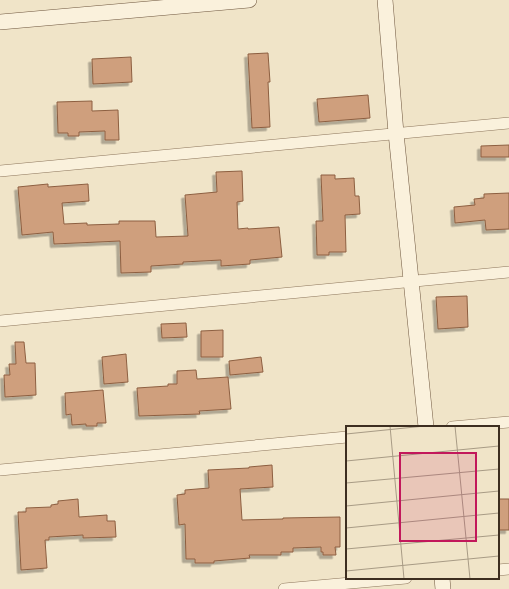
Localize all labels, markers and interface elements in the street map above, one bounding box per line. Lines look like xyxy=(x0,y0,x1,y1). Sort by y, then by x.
inset map xyxy=(346,426,499,579)

